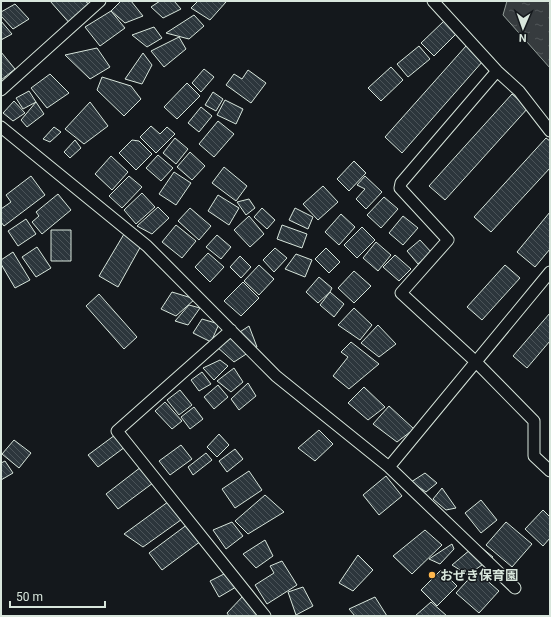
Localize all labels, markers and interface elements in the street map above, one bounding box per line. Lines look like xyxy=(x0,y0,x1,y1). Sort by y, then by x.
north arrow xyxy=(503,8,543,48)
text: N xyxy=(518,31,527,44)
place label: おぜき保育園 xyxy=(440,568,518,583)
marker: おぜき保育園 xyxy=(427,570,437,580)
scale bar xyxy=(10,583,105,609)
text: 50 m xyxy=(16,590,43,604)

